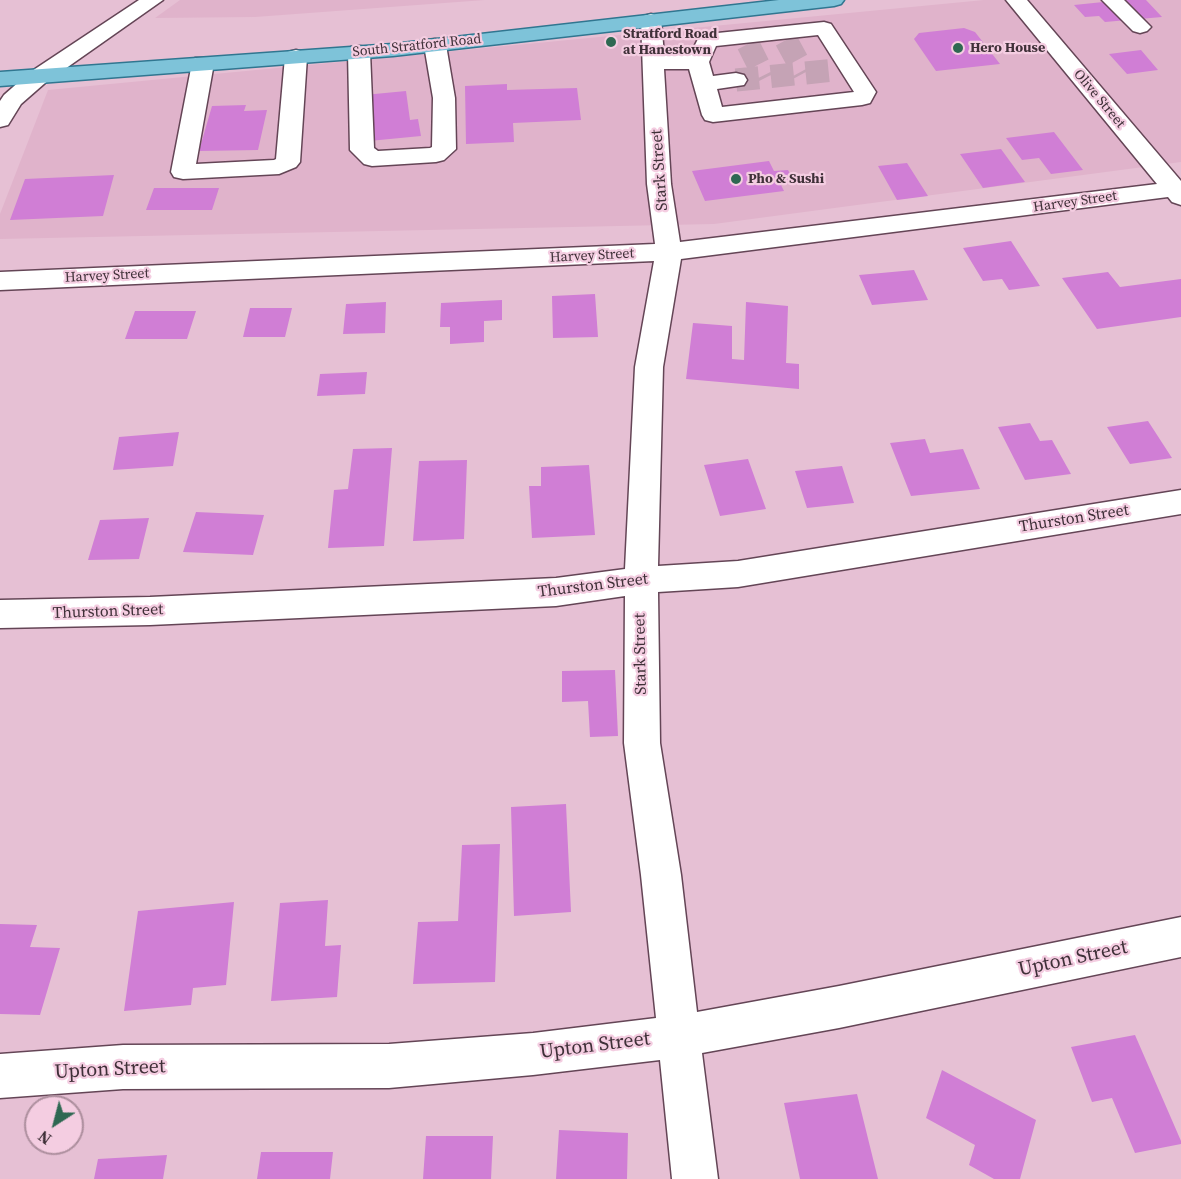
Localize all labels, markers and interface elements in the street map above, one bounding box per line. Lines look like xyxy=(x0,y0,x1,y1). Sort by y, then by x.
place label: Stratford Road at Hanestown xyxy=(623,26,717,58)
street label: South Stratford Road xyxy=(352,31,482,61)
marker: Stratford Road at Hanestown xyxy=(604,35,618,49)
place label: Hero House xyxy=(970,40,1045,56)
marker: Hero House xyxy=(951,41,965,55)
street label: Olive Street xyxy=(1070,66,1128,132)
street label: Stark Street xyxy=(648,129,672,211)
place label: Pho & Sushi xyxy=(748,171,824,187)
marker: Pho & Sushi xyxy=(729,172,743,186)
street label: Harvey Street xyxy=(1032,188,1118,216)
street label: Harvey Street xyxy=(549,245,635,267)
street label: Harvey Street xyxy=(64,265,150,287)
street label: Thurston Street xyxy=(1018,501,1130,537)
street label: Thurston Street xyxy=(537,570,649,602)
street label: Thurston Street xyxy=(52,600,164,624)
street label: Stark Street xyxy=(631,613,651,695)
street label: Upton Street xyxy=(1016,936,1130,982)
street label: Upton Street xyxy=(538,1027,652,1065)
street label: Upton Street xyxy=(54,1055,166,1085)
north arrow xyxy=(24,1095,84,1155)
text: N xyxy=(33,1126,56,1150)

